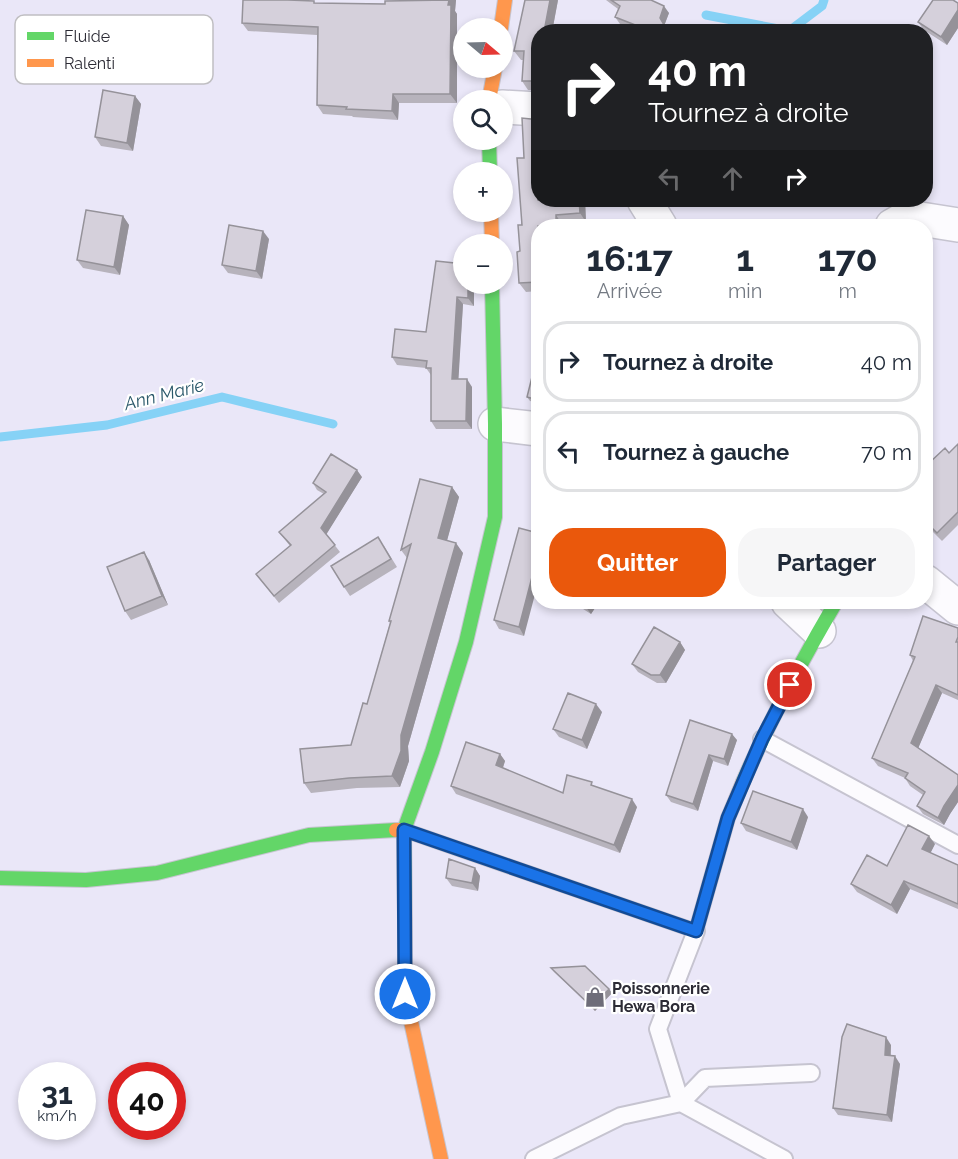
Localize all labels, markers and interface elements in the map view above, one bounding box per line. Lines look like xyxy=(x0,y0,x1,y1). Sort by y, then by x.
legend xyxy=(15,15,213,84)
north arrow xyxy=(453,18,513,78)
map controls xyxy=(453,18,513,294)
text: Fluide xyxy=(64,27,110,46)
text: 40 m xyxy=(648,47,747,96)
icon: right xyxy=(549,48,627,126)
text: Ralenti xyxy=(64,54,115,73)
button: search xyxy=(453,90,513,150)
text: Tournez à droite xyxy=(648,97,849,128)
button: + xyxy=(453,162,513,222)
icon: left xyxy=(653,162,686,195)
icon: ahead xyxy=(716,162,749,195)
icon: right xyxy=(779,162,812,195)
button: − xyxy=(453,234,513,294)
text: 16:17 xyxy=(586,237,673,279)
text: 1 xyxy=(736,237,754,279)
text: 170 xyxy=(818,237,878,279)
text: Arrivée xyxy=(597,279,662,303)
text: min xyxy=(728,279,762,303)
text: m xyxy=(838,279,857,303)
icon: right xyxy=(552,345,585,378)
text: Tournez à droite xyxy=(603,349,773,375)
text: 40 m xyxy=(861,349,912,375)
water label: Ann Marie xyxy=(121,374,207,414)
icon: left xyxy=(552,435,585,468)
text: Tournez à gauche xyxy=(603,439,789,465)
text: 70 m xyxy=(861,439,912,465)
button: Quitter xyxy=(549,528,726,597)
button: Partager xyxy=(738,528,915,597)
pin xyxy=(764,659,815,710)
icon: arrive xyxy=(773,668,806,701)
position arrow xyxy=(373,962,437,1026)
place label: Poissonnerie Hewa Bora xyxy=(612,979,710,1016)
shop icon: Poissonnerie Hewa Bora xyxy=(583,985,607,1009)
speed limit sign: 40 xyxy=(108,1062,186,1140)
text: 31 xyxy=(41,1076,73,1111)
text: km/h xyxy=(37,1107,77,1125)

